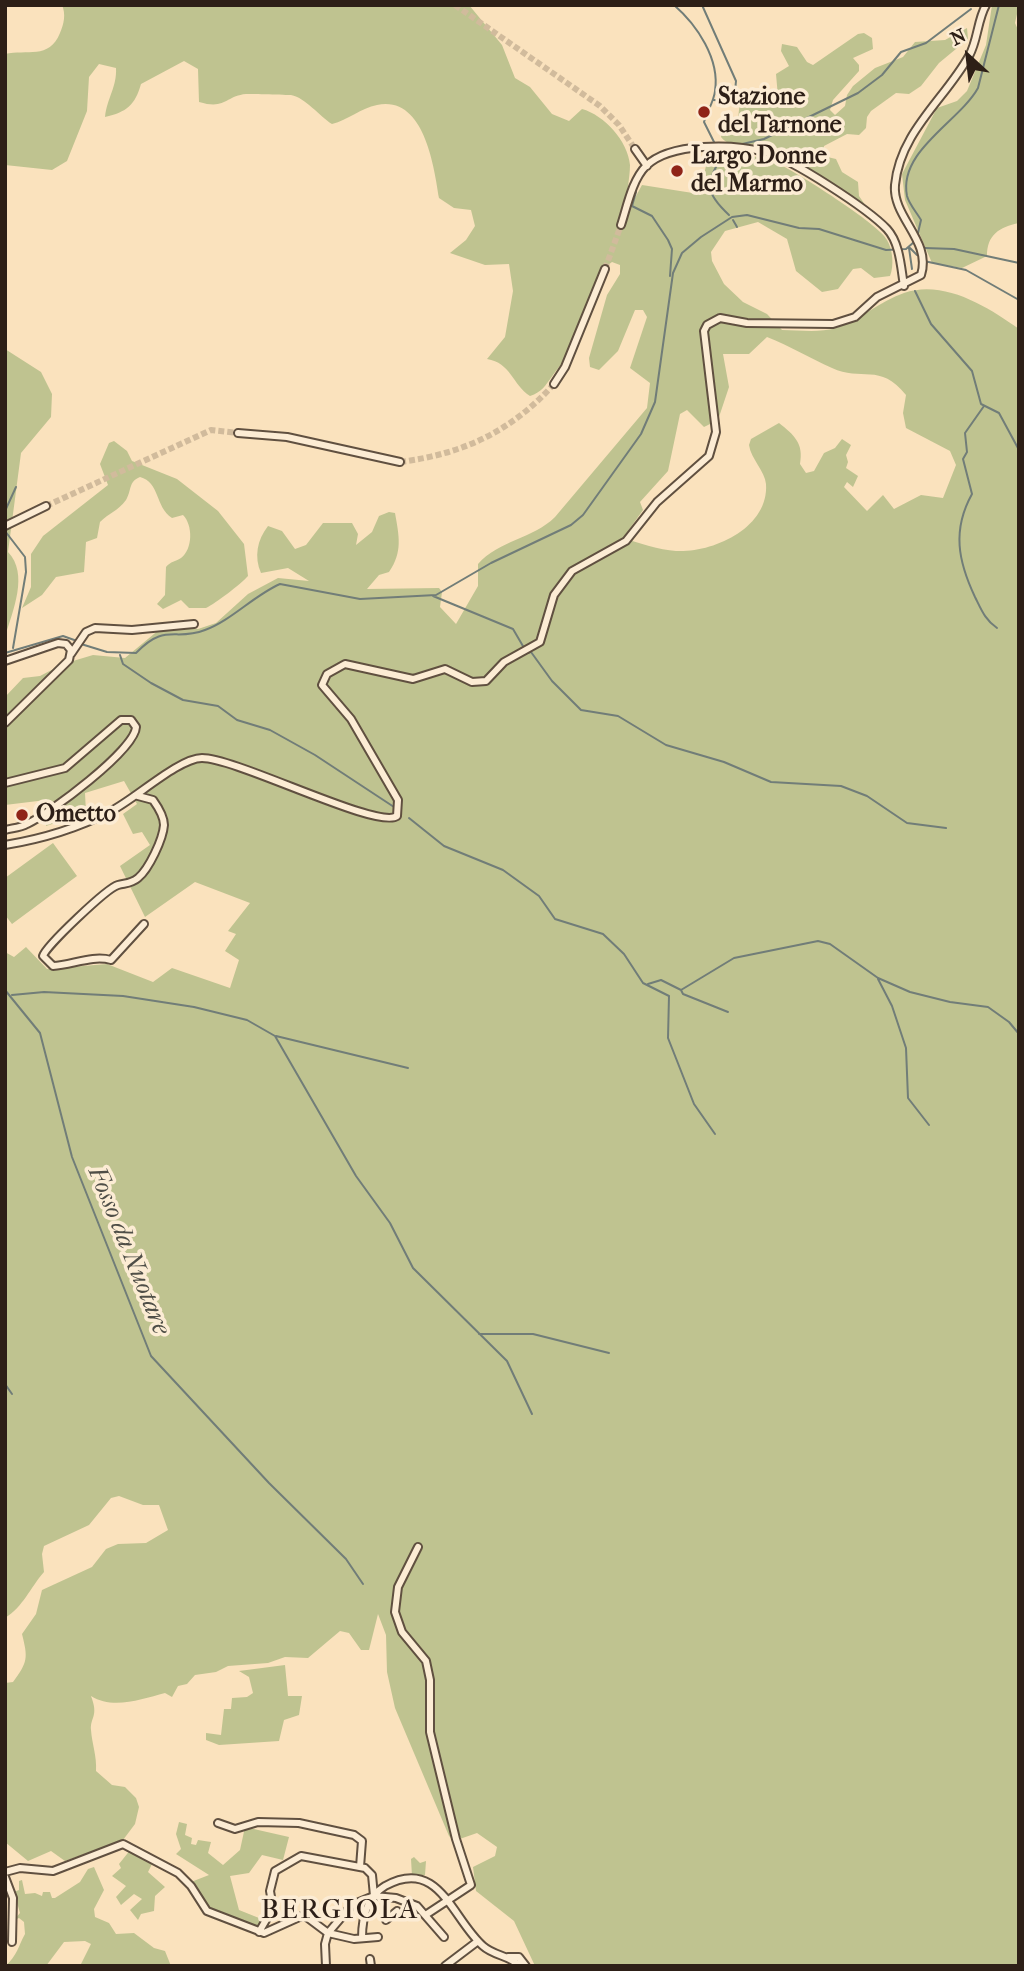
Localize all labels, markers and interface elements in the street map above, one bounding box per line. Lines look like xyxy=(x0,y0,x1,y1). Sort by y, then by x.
north arrow xyxy=(933,21,1003,91)
text: N xyxy=(947,24,970,50)
place label: Stazione del Tarnone xyxy=(718,84,842,140)
marker: Stazione del Tarnone xyxy=(696,104,712,120)
place label: Largo Donne del Marmo xyxy=(691,143,827,199)
marker: Largo Donne del Marmo xyxy=(669,163,685,179)
place label: Ometto xyxy=(36,801,116,829)
marker: Ometto xyxy=(14,807,30,823)
water label: Fosso da Nuotare xyxy=(80,1162,176,1340)
district label: BERGIOLA xyxy=(262,1894,418,1928)

